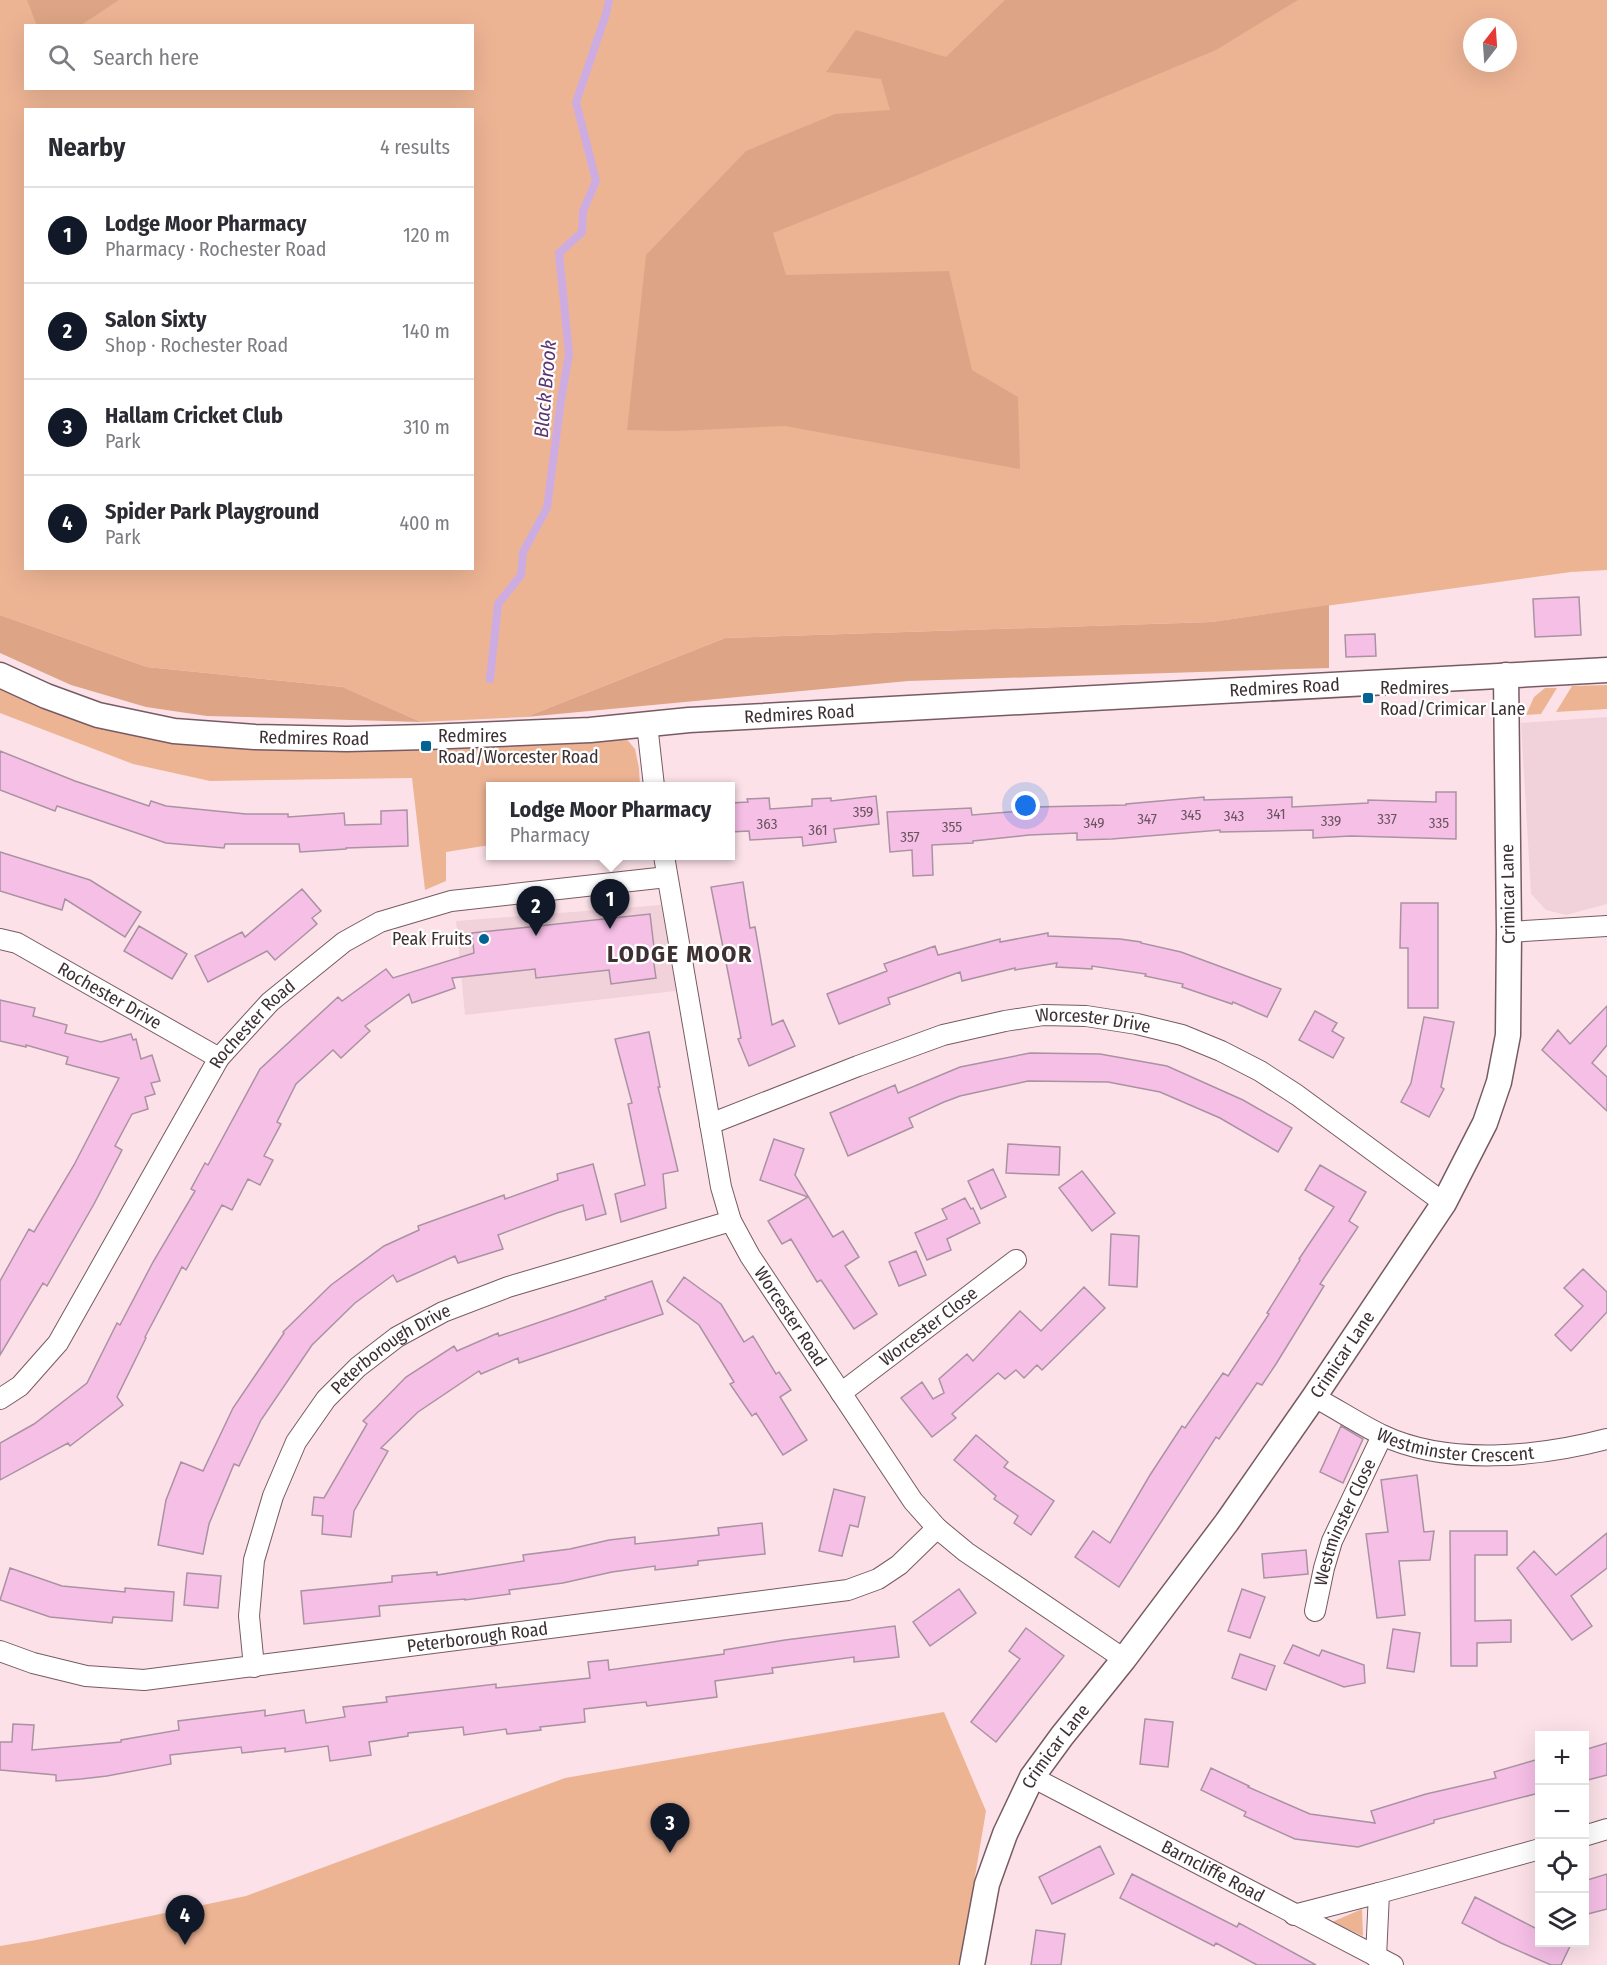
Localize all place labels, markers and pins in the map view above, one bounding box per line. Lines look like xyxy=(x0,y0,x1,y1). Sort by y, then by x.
place label: Redmires Road/Crimicar Lane xyxy=(1380,677,1525,720)
marker: Redmires Road/Crimicar Lane xyxy=(1361,691,1375,705)
place label: Redmires Road/Worcester Road xyxy=(438,725,599,768)
marker: Redmires Road/Worcester Road xyxy=(419,739,433,753)
pin: 1 xyxy=(590,880,630,929)
pin: 2 xyxy=(516,886,556,936)
place label: Peak Fruits xyxy=(392,928,472,950)
marker: Peak Fruits xyxy=(477,932,491,946)
pin: 3 xyxy=(650,1804,690,1853)
pin: 4 xyxy=(166,1896,204,1945)

